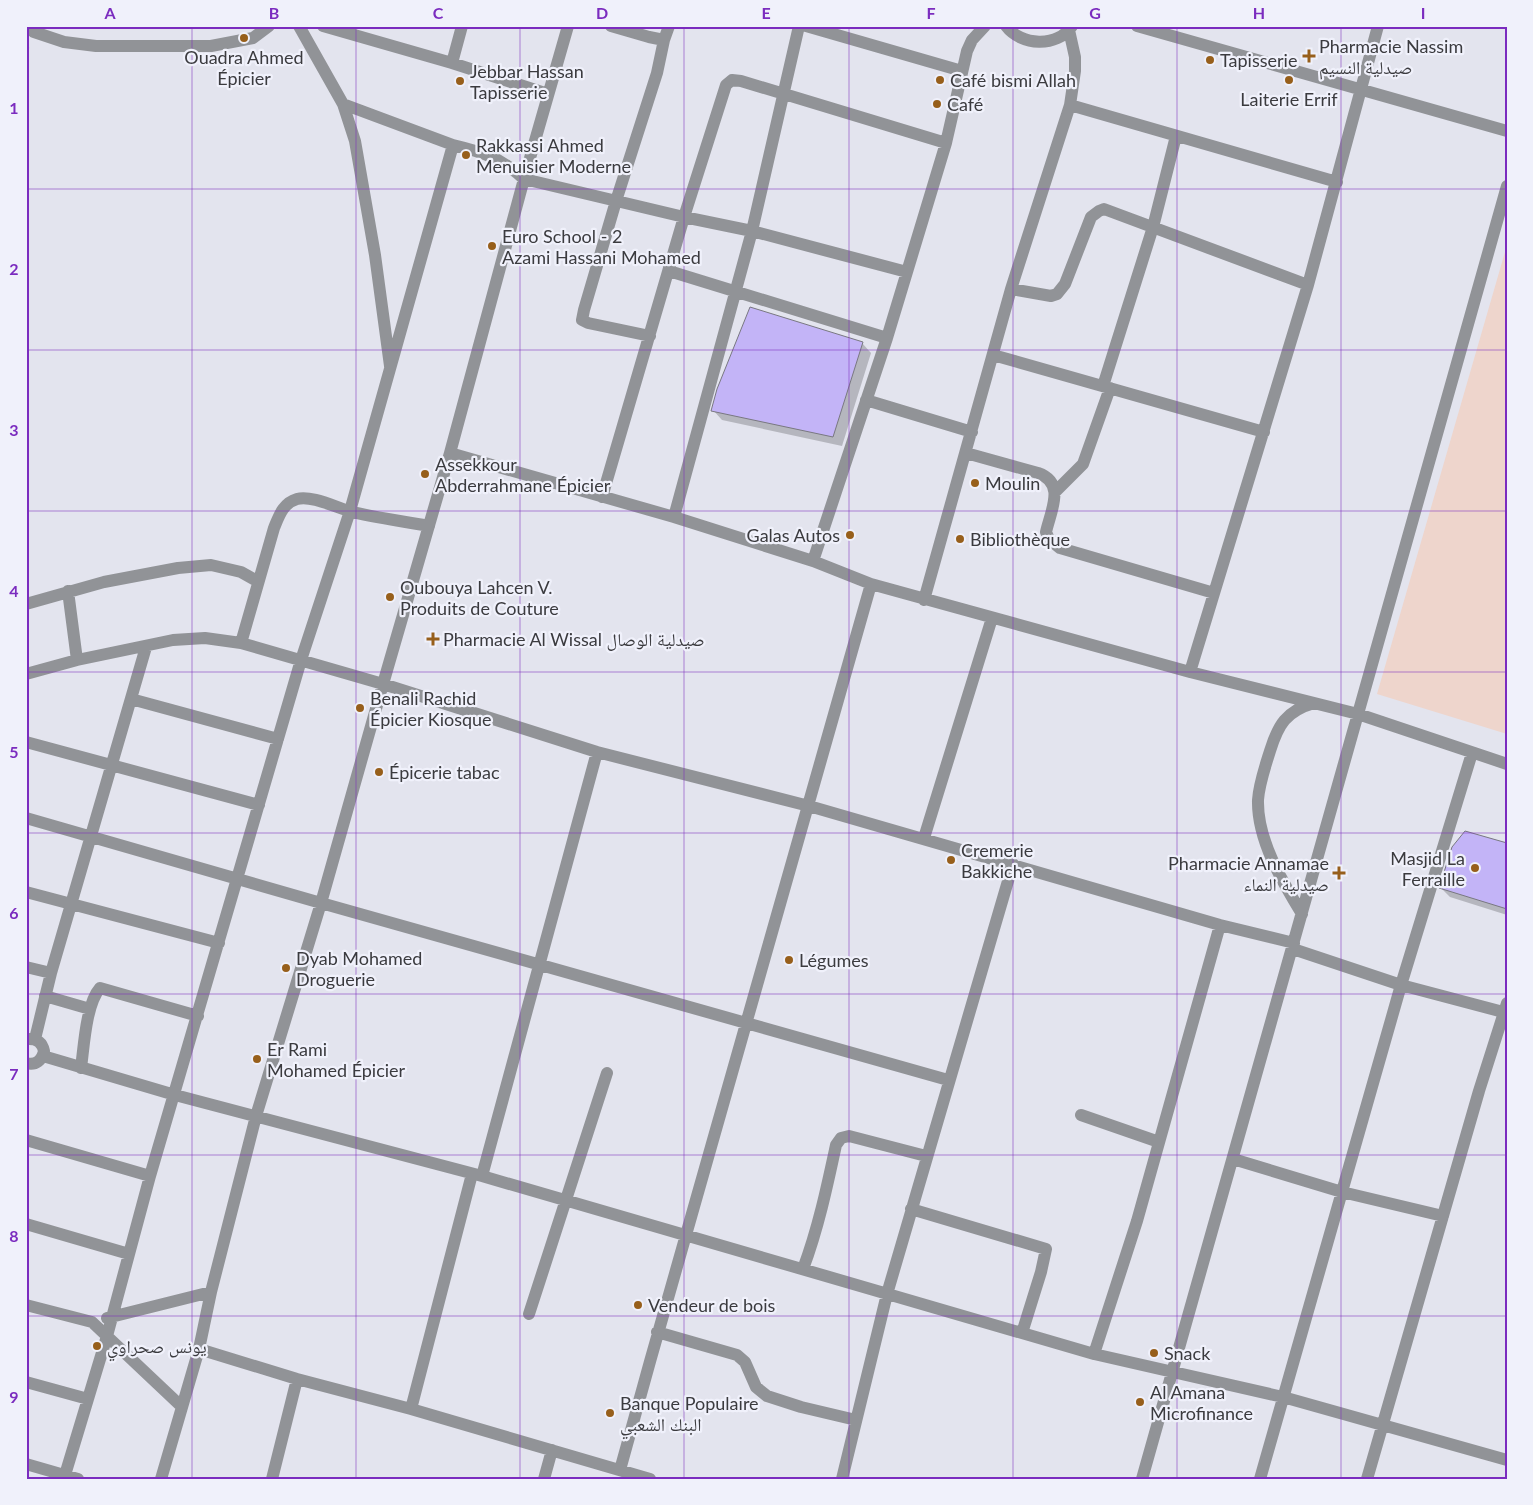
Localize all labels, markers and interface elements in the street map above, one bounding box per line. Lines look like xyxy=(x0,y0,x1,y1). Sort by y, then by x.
text: A xyxy=(103,3,116,22)
text: B xyxy=(269,3,279,22)
text: C xyxy=(433,3,444,22)
text: D xyxy=(596,3,608,22)
text: E xyxy=(761,3,771,22)
text: F xyxy=(926,3,936,22)
text: G xyxy=(1089,3,1101,22)
text: H xyxy=(1253,3,1265,22)
text: I xyxy=(1421,3,1425,22)
marker: Ouadra Ahmed Épicier xyxy=(238,32,250,44)
place label: Pharmacie Nassim صيدلية النسيم xyxy=(1319,35,1463,80)
place label: Ouadra Ahmed Épicier xyxy=(184,46,304,89)
place label: Tapisserie xyxy=(1220,49,1297,71)
marker: Pharmacie Nassim صيدلية النسيم xyxy=(1303,50,1315,62)
marker: Tapisserie xyxy=(1204,54,1216,66)
place label: Jebbar Hassan Tapisserie xyxy=(470,60,584,103)
place label: Café bismi Allah xyxy=(950,69,1076,91)
marker: Café bismi Allah xyxy=(934,74,946,86)
marker: Laiterie Errif xyxy=(1283,74,1295,86)
marker: Jebbar Hassan Tapisserie xyxy=(454,75,466,87)
place label: Laiterie Errif xyxy=(1240,88,1338,110)
place label: Café xyxy=(947,93,983,115)
text: 1 xyxy=(9,98,19,117)
marker: Café xyxy=(931,98,943,110)
place label: Rakkassi Ahmed Menuisier Moderne xyxy=(476,134,631,177)
marker: Rakkassi Ahmed Menuisier Moderne xyxy=(460,149,472,161)
place label: Euro School - 2 Azami Hassani Mohamed xyxy=(502,225,701,268)
marker: Euro School - 2 Azami Hassani Mohamed xyxy=(486,240,498,252)
text: 2 xyxy=(9,259,19,278)
text: 3 xyxy=(9,420,19,439)
place label: Assekkour Abderrahmane Épicier xyxy=(435,453,611,496)
marker: Assekkour Abderrahmane Épicier xyxy=(419,468,431,480)
place label: Moulin xyxy=(985,472,1040,494)
marker: Moulin xyxy=(969,477,981,489)
place label: Galas Autos xyxy=(747,524,840,546)
place label: Bibliothèque xyxy=(970,528,1070,550)
marker: Galas Autos xyxy=(844,529,856,541)
marker: Bibliothèque xyxy=(954,533,966,545)
place label: Oubouya Lahcen V. Produits de Couture xyxy=(400,576,559,619)
text: 4 xyxy=(9,581,19,600)
marker: Oubouya Lahcen V. Produits de Couture xyxy=(384,591,396,603)
place label: Pharmacie Al Wissal صيدلية الوصال xyxy=(443,628,705,651)
marker: Pharmacie Al Wissal صيدلية الوصال xyxy=(427,633,439,645)
place label: Benali Rachid Épicier Kiosque xyxy=(370,687,492,730)
marker: Benali Rachid Épicier Kiosque xyxy=(354,702,366,714)
text: 5 xyxy=(9,742,19,761)
place label: Épicerie tabac xyxy=(389,761,500,783)
marker: Épicerie tabac xyxy=(373,766,385,778)
place label: Cremerie Bakkiche xyxy=(961,839,1033,882)
place label: Masjid La Ferraille xyxy=(1390,847,1465,890)
place label: Pharmacie Annamae صيدلية النماء xyxy=(1168,852,1329,895)
marker: Cremerie Bakkiche xyxy=(945,854,957,866)
marker: Masjid La Ferraille xyxy=(1469,862,1481,874)
marker: Pharmacie Annamae صيدلية النماء xyxy=(1333,867,1345,879)
text: 6 xyxy=(9,903,19,922)
place label: Dyab Mohamed Droguerie xyxy=(296,947,422,990)
place label: Légumes xyxy=(799,949,869,971)
marker: Légumes xyxy=(783,954,795,966)
marker: Dyab Mohamed Droguerie xyxy=(280,962,292,974)
place label: Er Rami Mohamed Épicier xyxy=(267,1038,406,1081)
marker: Er Rami Mohamed Épicier xyxy=(251,1053,263,1065)
text: 7 xyxy=(9,1064,19,1083)
text: 8 xyxy=(9,1226,19,1245)
place label: Vendeur de bois xyxy=(648,1294,776,1316)
marker: Vendeur de bois xyxy=(632,1299,644,1311)
place label: يونس صحراوي xyxy=(107,1335,207,1362)
marker: يونس صحراوي xyxy=(91,1340,103,1352)
place label: Snack xyxy=(1164,1342,1211,1364)
marker: Snack xyxy=(1148,1347,1160,1359)
place label: Al Amana Microfinance xyxy=(1150,1381,1253,1424)
text: 9 xyxy=(9,1387,19,1406)
place label: Banque Populaire البنك الشعبي xyxy=(620,1392,759,1440)
marker: Al Amana Microfinance xyxy=(1134,1396,1146,1408)
marker: Banque Populaire البنك الشعبي xyxy=(604,1407,616,1419)

